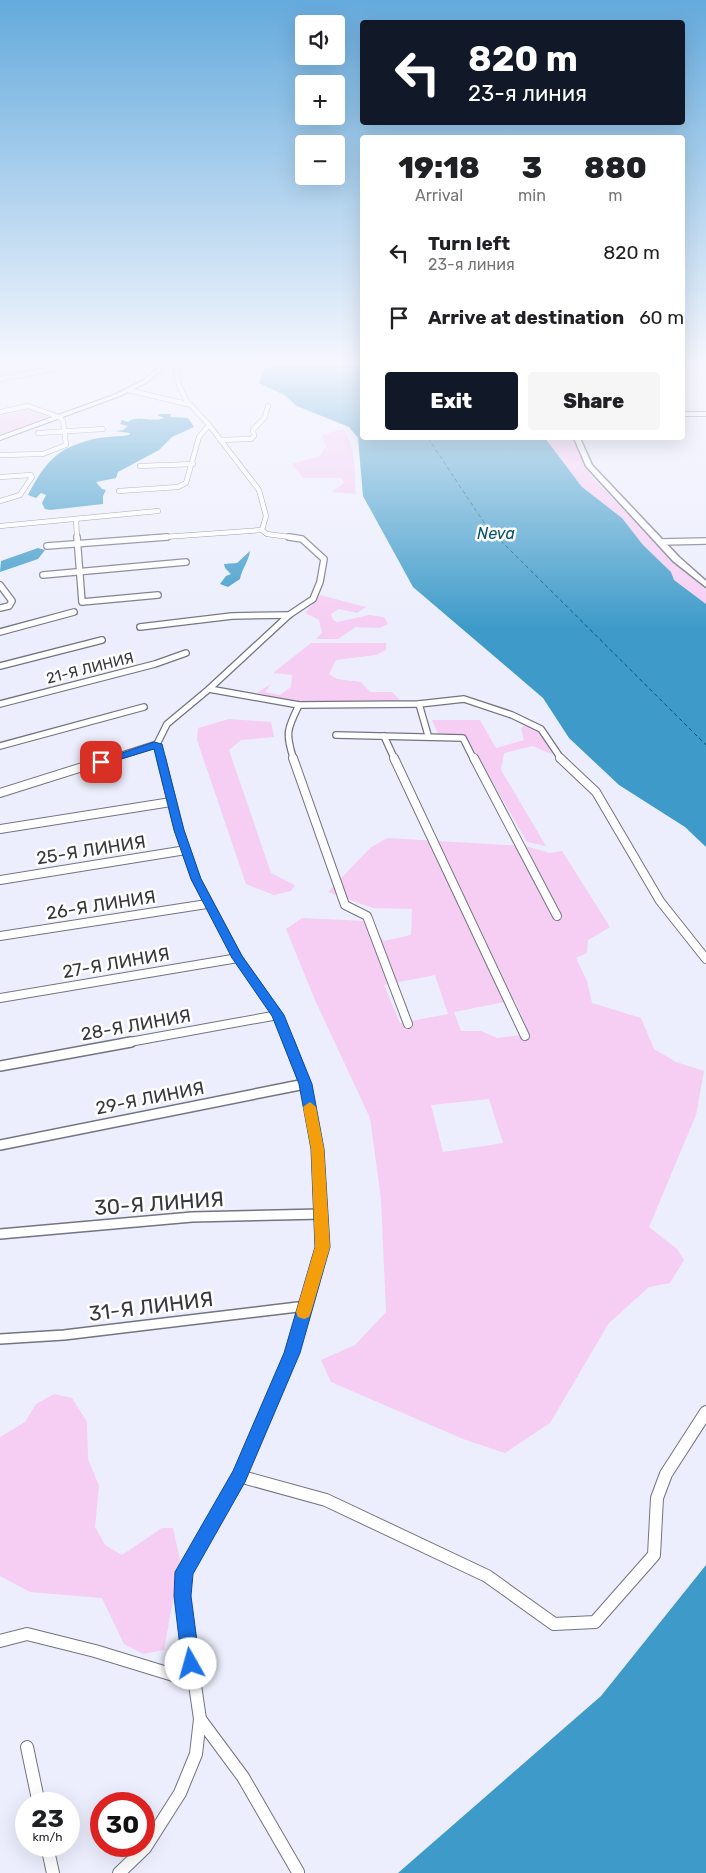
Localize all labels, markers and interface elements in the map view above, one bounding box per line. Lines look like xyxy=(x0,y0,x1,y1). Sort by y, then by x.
map controls xyxy=(295,15,345,185)
button: sound xyxy=(295,15,345,65)
text: 820 m xyxy=(468,38,578,80)
icon: left xyxy=(385,40,450,105)
button: + xyxy=(295,75,345,125)
text: 23-я линия xyxy=(468,80,587,107)
button: − xyxy=(295,135,345,185)
text: 19:18 xyxy=(398,150,480,186)
text: 3 xyxy=(522,150,542,186)
text: 880 xyxy=(584,150,647,186)
text: Arrival xyxy=(415,186,463,205)
text: min xyxy=(518,186,546,205)
text: m xyxy=(608,186,623,205)
text: Turn left xyxy=(428,232,510,255)
icon: left xyxy=(385,239,413,267)
text: 820 m xyxy=(603,241,660,264)
text: 23-я линия xyxy=(428,255,515,274)
icon: arrive xyxy=(385,304,413,332)
text: Arrive at destination xyxy=(428,306,624,329)
text: 60 m xyxy=(639,306,684,329)
button: Exit xyxy=(385,372,518,430)
button: Share xyxy=(528,372,660,430)
water label: Neva xyxy=(477,524,515,543)
street label: 21-Я ЛИНИЯ xyxy=(44,648,136,688)
pin xyxy=(80,741,122,783)
icon: arrive xyxy=(87,748,115,776)
street label: 25-Я ЛИНИЯ xyxy=(35,830,147,870)
street label: 26-Я ЛИНИЯ xyxy=(45,885,157,925)
street label: 27-Я ЛИНИЯ xyxy=(61,943,171,983)
street label: 28-Я ЛИНИЯ xyxy=(79,1005,193,1045)
street label: 29-Я ЛИНИЯ xyxy=(94,1077,206,1119)
street label: 30-Я ЛИНИЯ xyxy=(93,1186,225,1220)
street label: 31-Я ЛИНИЯ xyxy=(87,1286,215,1326)
position arrow xyxy=(164,1637,216,1689)
speed limit sign: 30 xyxy=(90,1792,155,1857)
text: 23 xyxy=(31,1804,64,1833)
text: km/h xyxy=(33,1830,62,1844)

